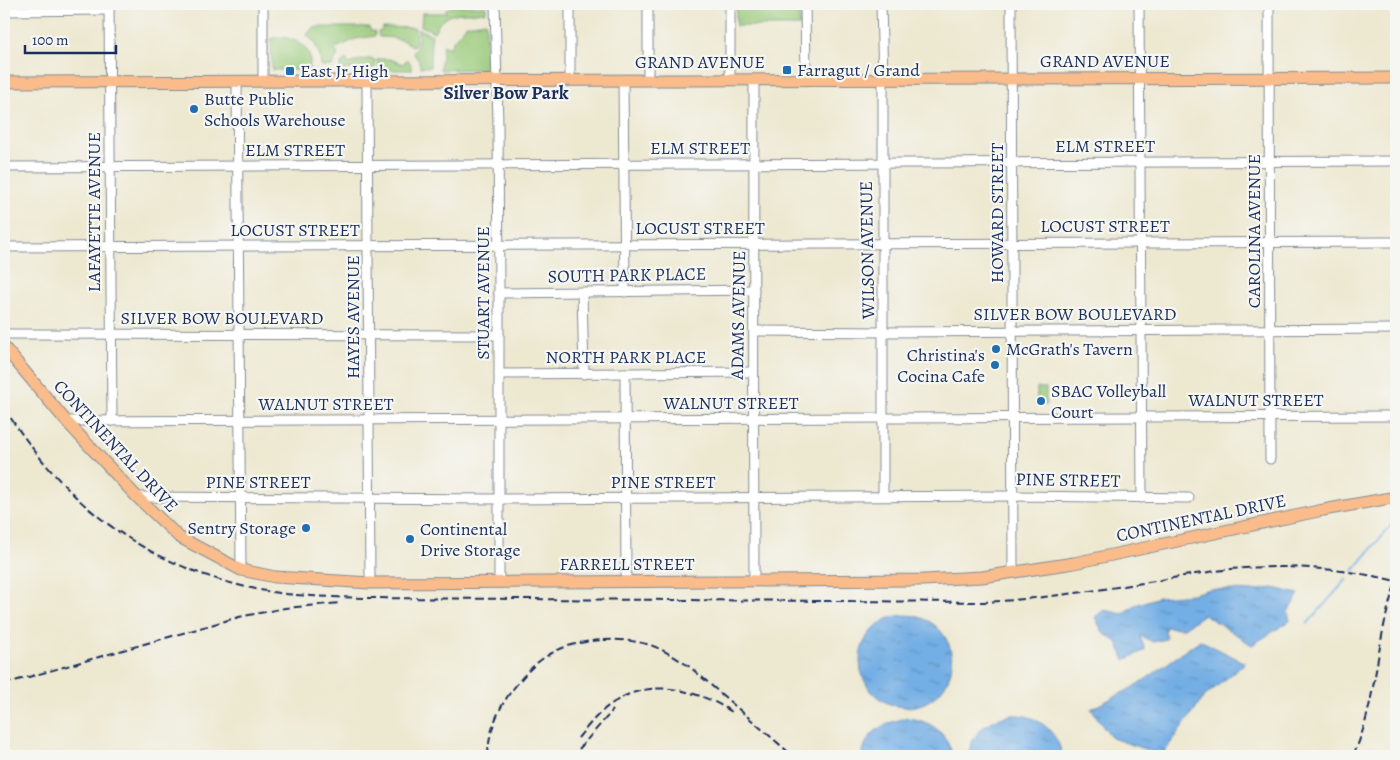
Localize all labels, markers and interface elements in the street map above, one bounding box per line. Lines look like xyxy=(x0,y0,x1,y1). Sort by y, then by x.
scale bar xyxy=(25,22,116,54)
text: 100 m xyxy=(32,30,69,50)
street label: GRAND AVENUE xyxy=(1040,49,1170,73)
street label: GRAND AVENUE xyxy=(635,50,765,74)
place label: Farragut / Grand xyxy=(797,58,920,82)
place label: East Jr High xyxy=(300,59,389,83)
marker: Farragut / Grand xyxy=(781,64,793,76)
marker: East Jr High xyxy=(284,65,296,77)
district label: Silver Bow Park xyxy=(444,80,569,106)
place label: Butte Public Schools Warehouse xyxy=(204,87,346,132)
marker: Butte Public Schools Warehouse xyxy=(188,103,200,115)
street label: LAFAYETTE AVENUE xyxy=(82,132,106,292)
street label: ELM STREET xyxy=(1055,134,1155,158)
street label: ELM STREET xyxy=(650,136,750,160)
street label: ELM STREET xyxy=(245,138,345,162)
street label: HOWARD STREET xyxy=(985,142,1009,283)
street label: CAROLINA AVENUE xyxy=(1242,154,1266,308)
street label: WILSON AVENUE xyxy=(854,181,880,320)
street label: LOCUST STREET xyxy=(1040,214,1170,238)
street label: LOCUST STREET xyxy=(635,216,765,240)
street label: LOCUST STREET xyxy=(230,218,360,242)
street label: STUART AVENUE xyxy=(471,226,495,360)
street label: ADAMS AVENUE xyxy=(725,250,751,381)
street label: HAYES AVENUE xyxy=(341,255,365,379)
street label: SOUTH PARK PLACE xyxy=(547,262,707,288)
street label: SILVER BOW BOULEVARD xyxy=(974,302,1176,326)
street label: SILVER BOW BOULEVARD xyxy=(121,306,323,330)
place label: McGrath's Tavern xyxy=(1006,337,1133,361)
place label: Christina's Cocina Cafe xyxy=(897,343,985,388)
marker: McGrath's Tavern xyxy=(990,343,1002,355)
street label: NORTH PARK PLACE xyxy=(546,345,706,369)
marker: Christina's Cocina Cafe xyxy=(989,359,1001,371)
street label: CONTINENTAL DRIVE xyxy=(48,375,184,517)
place label: SBAC Volleyball Court xyxy=(1051,379,1167,424)
street label: WALNUT STREET xyxy=(1187,388,1324,412)
street label: WALNUT STREET xyxy=(662,391,799,415)
street label: WALNUT STREET xyxy=(257,392,394,416)
marker: SBAC Volleyball Court xyxy=(1035,395,1047,407)
street label: PINE STREET xyxy=(1015,467,1121,493)
street label: PINE STREET xyxy=(205,470,311,494)
street label: PINE STREET xyxy=(610,470,716,494)
street label: CONTINENTAL DRIVE xyxy=(1114,488,1288,548)
place label: Sentry Storage xyxy=(188,516,296,540)
place label: Continental Drive Storage xyxy=(420,517,521,562)
marker: Sentry Storage xyxy=(300,522,312,534)
marker: Continental Drive Storage xyxy=(404,533,416,545)
street label: FARRELL STREET xyxy=(560,552,695,576)

